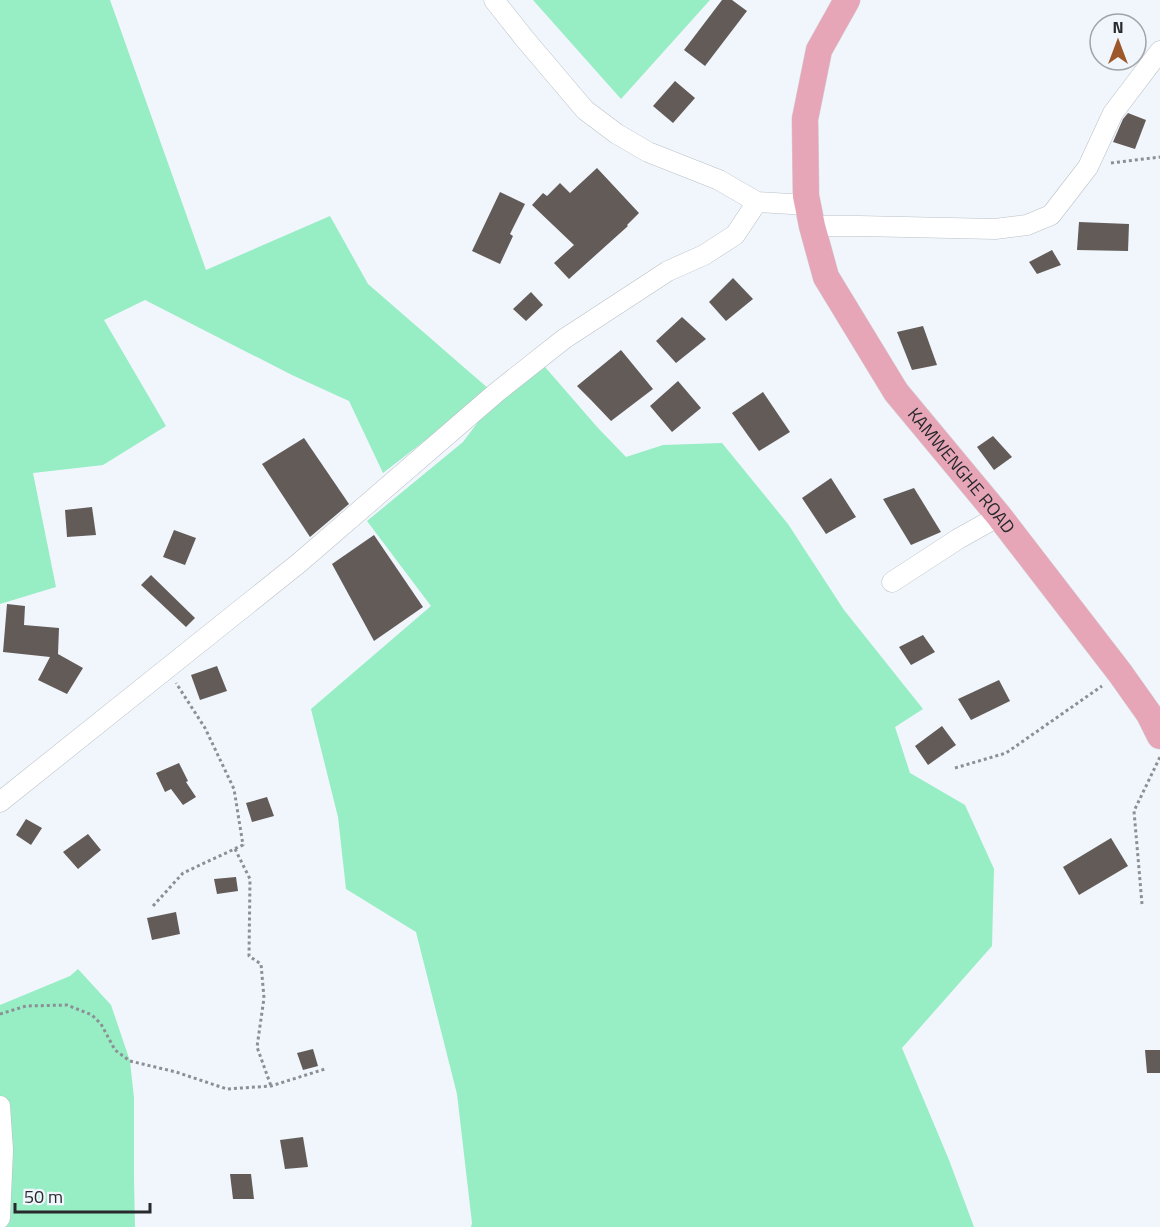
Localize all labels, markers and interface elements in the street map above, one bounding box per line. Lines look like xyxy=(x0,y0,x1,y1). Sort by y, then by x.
north arrow xyxy=(1088,12,1148,72)
text: N xyxy=(1112,15,1124,39)
street label: KAMWENGHE ROAD xyxy=(901,401,1022,539)
scale bar xyxy=(15,1176,150,1214)
text: 50 m xyxy=(24,1183,63,1210)

